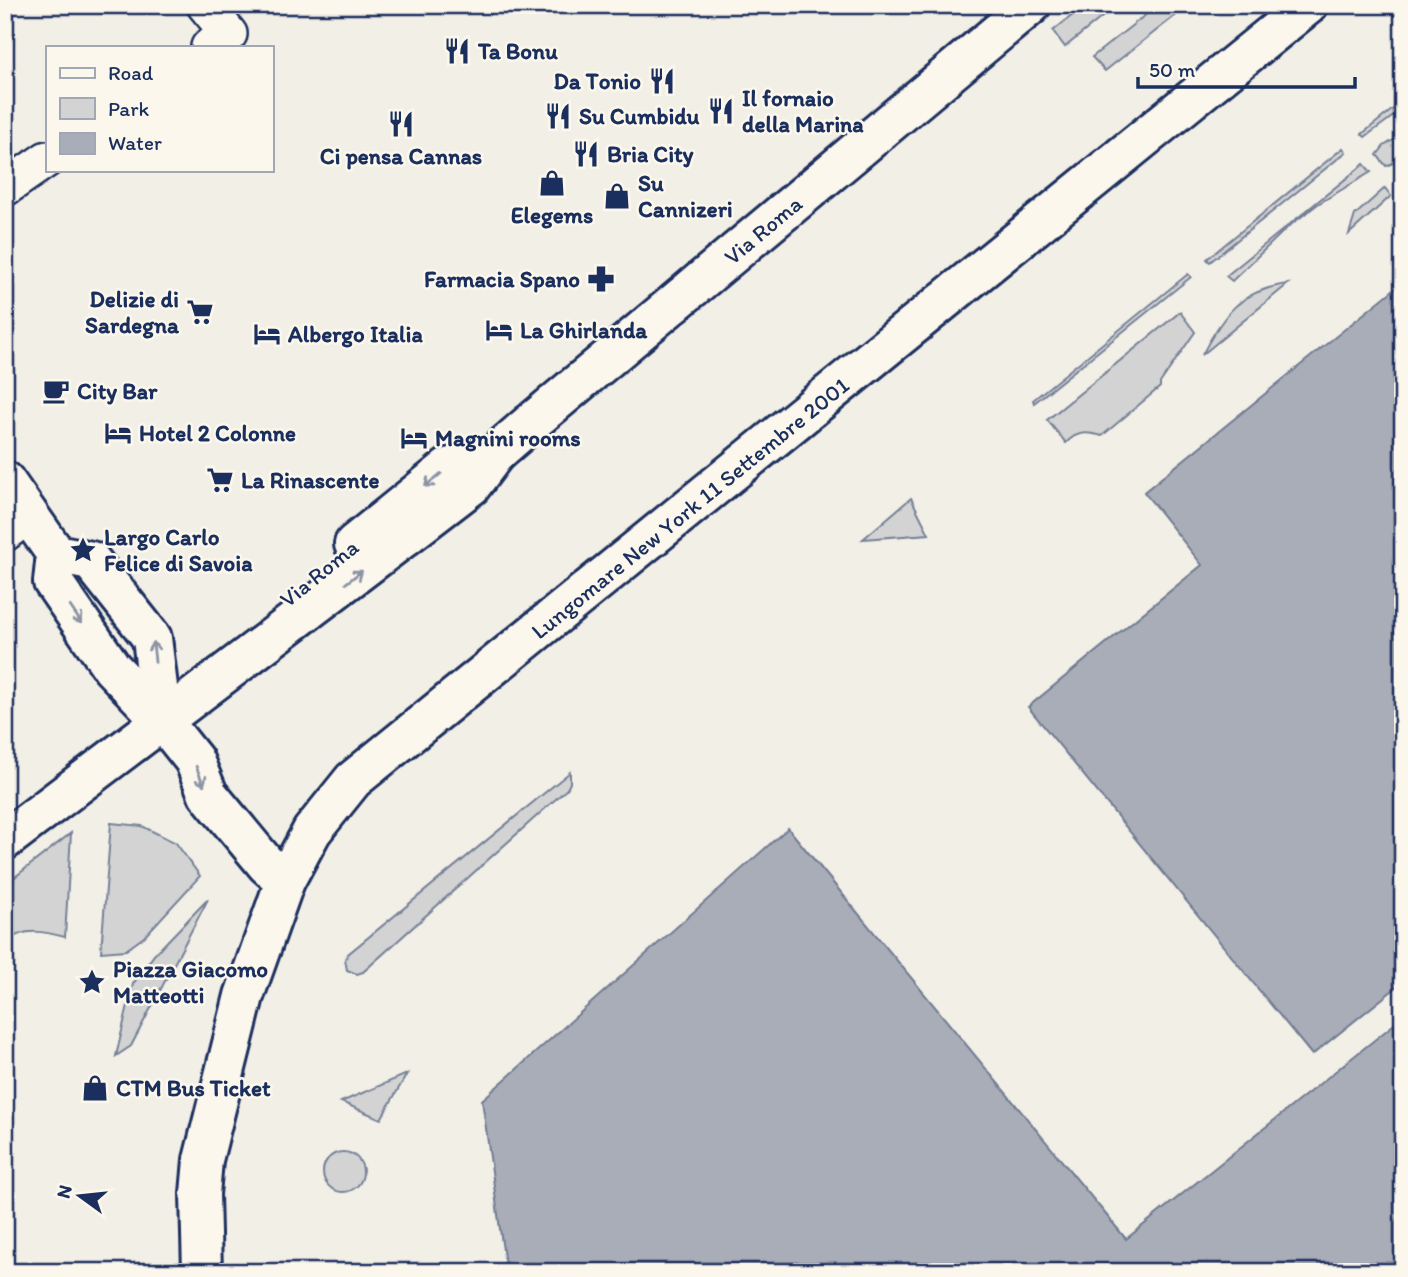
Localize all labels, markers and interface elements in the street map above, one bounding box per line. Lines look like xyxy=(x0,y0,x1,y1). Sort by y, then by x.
restaurant icon: Ta Bonu xyxy=(442,36,472,66)
place label: Ta Bonu xyxy=(477,37,558,65)
legend xyxy=(46,46,273,172)
scale bar xyxy=(1138,46,1356,90)
text: 50 m xyxy=(1149,57,1196,82)
text: Road xyxy=(108,60,154,85)
restaurant icon: Da Tonio xyxy=(647,66,677,96)
place label: Da Tonio xyxy=(553,67,641,95)
place label: Il fornaio della Marina xyxy=(742,84,864,138)
text: Park xyxy=(108,96,150,121)
restaurant icon: Il fornaio della Marina xyxy=(706,96,736,126)
restaurant icon: Su Cumbidu xyxy=(543,101,573,131)
place label: Su Cumbidu xyxy=(579,102,700,130)
restaurant icon: Ci pensa Cannas xyxy=(386,109,416,139)
text: Water xyxy=(108,130,162,155)
restaurant icon: Bria City xyxy=(571,139,601,169)
place label: Bria City xyxy=(607,140,694,168)
place label: Ci pensa Cannas xyxy=(320,142,482,170)
shop icon: Elegems xyxy=(537,168,567,198)
place label: Su Cannizeri xyxy=(638,169,733,223)
shop icon: Su Cannizeri xyxy=(602,181,632,211)
street label: Via Roma xyxy=(718,189,808,271)
place label: Elegems xyxy=(511,201,593,229)
pharmacy icon: Farmacia Spano xyxy=(586,264,616,294)
place label: Farmacia Spano xyxy=(424,265,580,293)
place label: Delizie di Sardegna xyxy=(85,285,180,339)
supermarket icon: Delizie di Sardegna xyxy=(185,297,215,327)
hotel icon: La Ghirlanda xyxy=(484,315,514,345)
place label: La Ghirlanda xyxy=(520,316,648,344)
hotel icon: Albergo Italia xyxy=(252,319,282,349)
place label: Albergo Italia xyxy=(287,320,423,348)
street label: Lungomare New York 11 Settembre 2001 xyxy=(525,371,855,645)
cafe icon: City Bar xyxy=(41,376,71,406)
place label: City Bar xyxy=(77,377,158,405)
hotel icon: Hotel 2 Colonne xyxy=(103,418,133,448)
place label: Hotel 2 Colonne xyxy=(139,419,296,447)
hotel icon: Magnini rooms xyxy=(399,423,429,453)
place label: Magnini rooms xyxy=(435,424,581,452)
supermarket icon: La Rinascente xyxy=(205,465,235,495)
place label: La Rinascente xyxy=(241,466,379,494)
one-way arrow xyxy=(425,472,443,488)
place label: Largo Carlo Felice di Savoia xyxy=(104,523,253,577)
street label: Via Roma xyxy=(274,533,364,613)
place icon: Largo Carlo Felice di Savoia xyxy=(68,535,98,565)
one-way arrow xyxy=(344,569,362,584)
one-way arrow xyxy=(69,605,83,624)
one-way arrow xyxy=(147,641,160,664)
one-way arrow xyxy=(195,764,208,786)
place label: Piazza Giacomo Matteotti xyxy=(113,955,268,1009)
place icon: Piazza Giacomo Matteotti xyxy=(77,967,107,997)
shop icon: CTM Bus Ticket xyxy=(80,1073,110,1103)
place label: CTM Bus Ticket xyxy=(116,1074,271,1102)
north arrow xyxy=(46,1162,116,1232)
text: N xyxy=(51,1183,77,1201)

